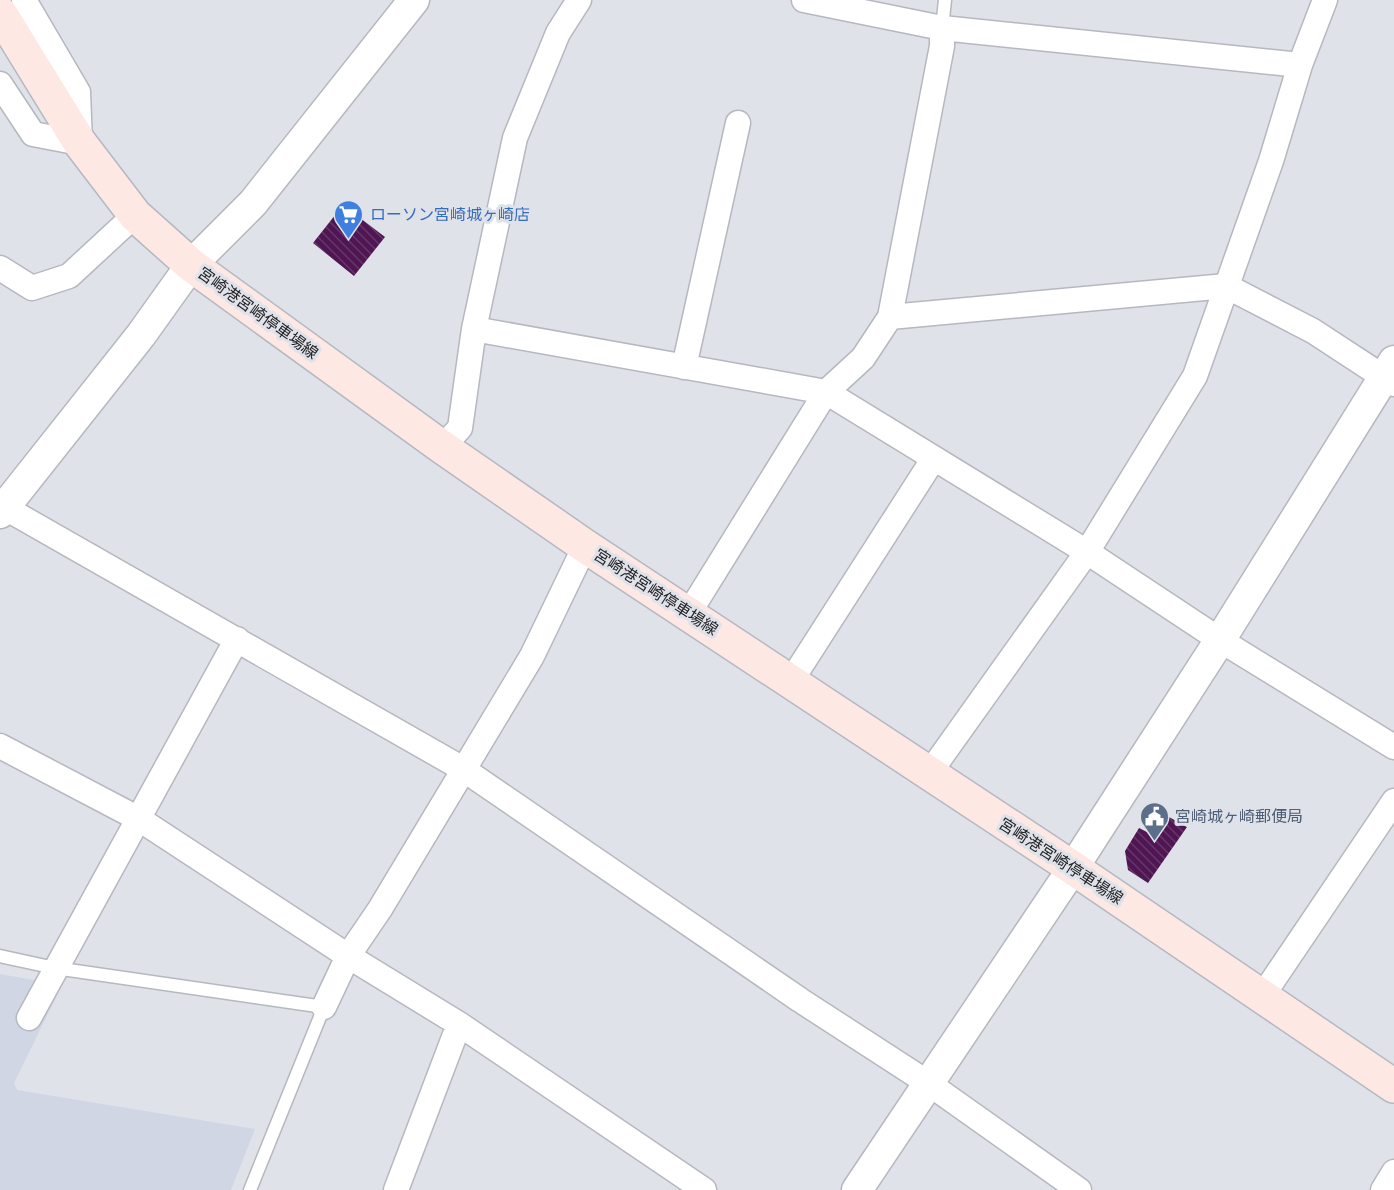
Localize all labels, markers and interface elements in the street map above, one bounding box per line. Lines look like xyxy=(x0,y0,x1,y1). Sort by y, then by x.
supermarket icon: ローソン宮崎城ヶ崎店 xyxy=(333,198,365,240)
place label: ローソン宮崎城ヶ崎店 xyxy=(370,204,530,225)
street label: 宮崎港宮崎停車場線 xyxy=(194,262,322,364)
street label: 宮崎港宮崎停車場線 xyxy=(590,544,722,640)
public building icon: 宮崎城ヶ崎郵便局 xyxy=(1138,800,1170,842)
place label: 宮崎城ヶ崎郵便局 xyxy=(1175,806,1303,827)
street label: 宮崎港宮崎停車場線 xyxy=(995,813,1127,909)

